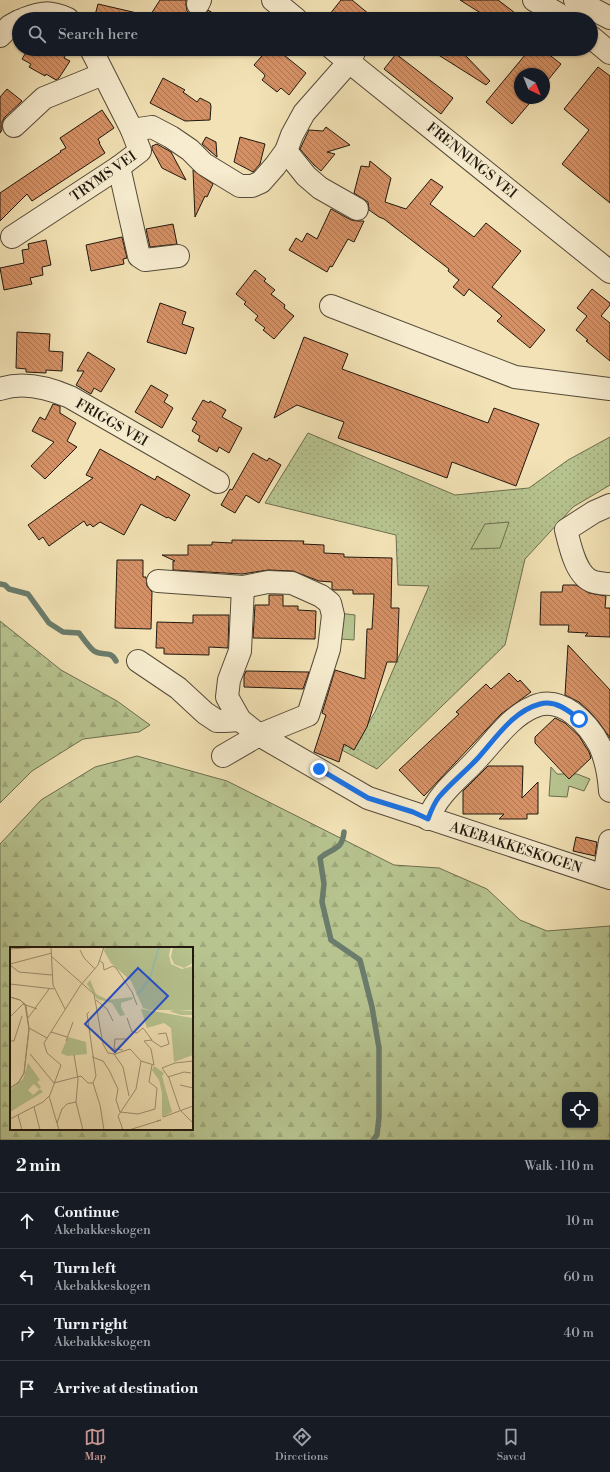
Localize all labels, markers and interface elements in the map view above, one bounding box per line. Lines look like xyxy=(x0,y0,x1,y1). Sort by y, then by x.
search box xyxy=(12,12,598,56)
icon: search xyxy=(26,23,48,45)
text: Search here xyxy=(58,25,138,44)
north arrow xyxy=(514,68,550,104)
street label: FRENNINGS VEI xyxy=(423,119,521,203)
street label: TRYMS VEI xyxy=(67,147,141,206)
street label: FRIGGS VEI xyxy=(72,395,152,451)
route start xyxy=(570,710,588,728)
route end xyxy=(310,760,328,778)
street label: AKEBAKKESKOGEN xyxy=(446,818,585,878)
inset map xyxy=(10,947,193,1130)
map controls xyxy=(562,1092,598,1128)
button: locate xyxy=(562,1092,598,1128)
text: 2 min xyxy=(16,1155,61,1177)
text: Walk · 110 m xyxy=(524,1158,594,1174)
text: Continue xyxy=(54,1203,119,1222)
icon: ahead xyxy=(16,1210,38,1232)
text: 10 m xyxy=(566,1213,594,1229)
text: Akebakkeskogen xyxy=(54,1222,151,1238)
text: Turn left xyxy=(54,1259,116,1278)
icon: left xyxy=(16,1266,38,1288)
text: 60 m xyxy=(563,1269,594,1285)
text: Akebakkeskogen xyxy=(54,1278,151,1294)
text: Turn right xyxy=(54,1315,128,1334)
icon: right xyxy=(16,1322,38,1344)
text: 40 m xyxy=(564,1325,594,1341)
text: Akebakkeskogen xyxy=(54,1334,151,1350)
icon: arrive xyxy=(16,1378,38,1400)
text: Arrive at destination xyxy=(54,1379,198,1398)
tab: Map xyxy=(84,1426,106,1464)
tab: Directions xyxy=(275,1426,328,1464)
tab: Saved xyxy=(497,1426,526,1464)

